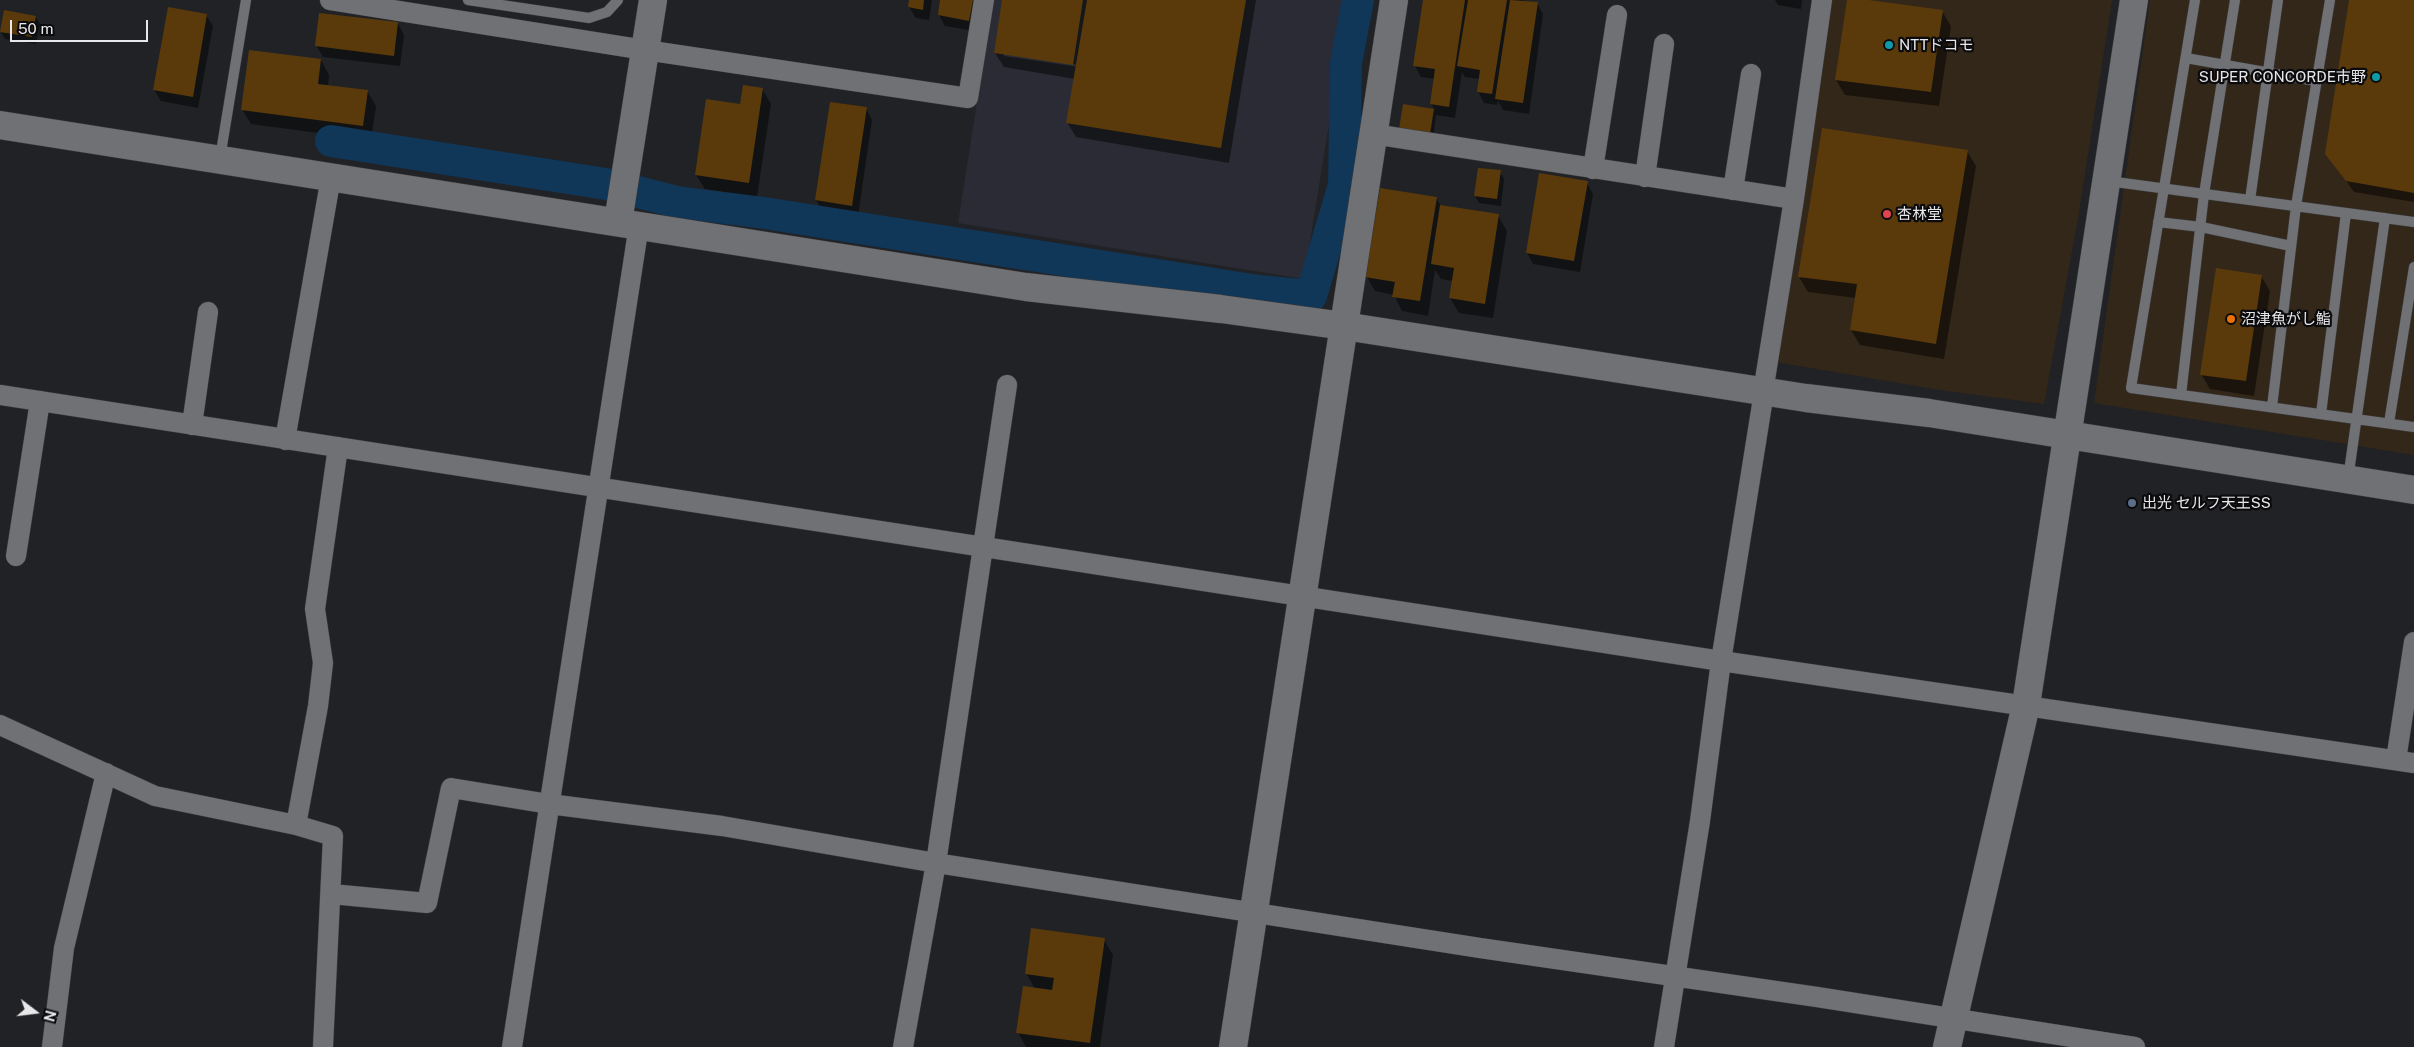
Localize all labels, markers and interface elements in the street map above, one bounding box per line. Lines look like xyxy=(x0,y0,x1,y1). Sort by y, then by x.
scale bar xyxy=(12,10,150,42)
text: 50 m xyxy=(18,20,53,37)
place label: NTTドコモ xyxy=(1899,36,1974,54)
marker: NTTドコモ xyxy=(1883,39,1895,51)
place label: SUPER CONCORDE市野 xyxy=(2199,68,2366,86)
marker: SUPER CONCORDE市野 xyxy=(2370,71,2382,83)
place label: 杏林堂 xyxy=(1897,205,1942,223)
marker: 杏林堂 xyxy=(1881,208,1893,220)
place label: 沼津魚がし鮨 xyxy=(2241,310,2331,328)
marker: 沼津魚がし鮨 xyxy=(2225,313,2237,325)
place label: 出光 セルフ天王SS xyxy=(2142,494,2271,512)
marker: 出光 セルフ天王SS xyxy=(2126,497,2138,509)
north arrow xyxy=(10,987,60,1037)
text: N xyxy=(40,1009,59,1023)

